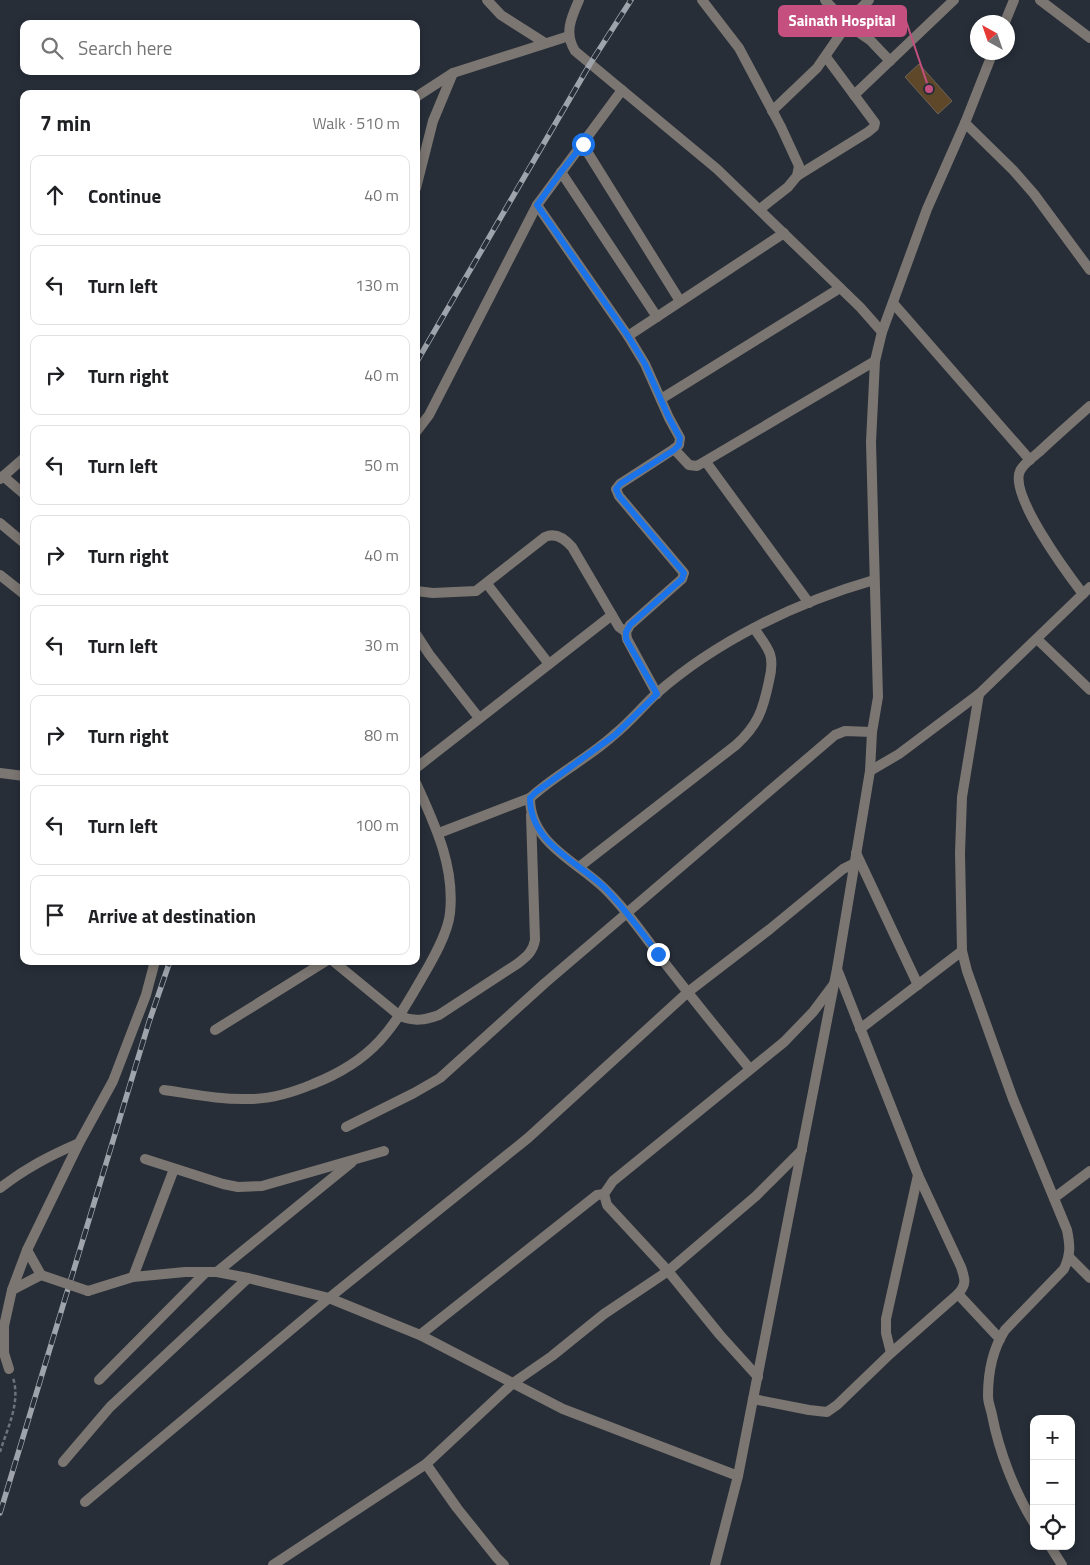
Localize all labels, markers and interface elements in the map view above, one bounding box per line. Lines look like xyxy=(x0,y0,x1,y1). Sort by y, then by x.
callout: Sainath Hospital xyxy=(779,6,906,36)
text: Sainath Hospital xyxy=(788,9,896,32)
north arrow xyxy=(970,15,1015,60)
search box xyxy=(20,20,420,75)
text: Search here xyxy=(78,33,172,62)
icon: search xyxy=(38,34,66,62)
text: 7 min xyxy=(40,107,91,139)
text: Walk · 510 m xyxy=(312,111,400,135)
route start xyxy=(572,133,595,156)
icon: ahead xyxy=(41,181,69,209)
text: Continue xyxy=(88,181,161,210)
text: 40 m xyxy=(364,183,399,207)
icon: left xyxy=(41,271,69,299)
text: Turn left xyxy=(88,271,158,300)
text: 130 m xyxy=(355,273,399,297)
icon: right xyxy=(41,361,69,389)
text: Turn right xyxy=(88,361,169,390)
text: 40 m xyxy=(364,363,399,387)
icon: left xyxy=(41,451,69,479)
text: Turn left xyxy=(88,451,158,480)
text: 50 m xyxy=(364,453,399,477)
icon: right xyxy=(41,541,69,569)
text: Turn right xyxy=(88,541,169,570)
text: 40 m xyxy=(364,543,399,567)
icon: left xyxy=(41,631,69,659)
text: Turn left xyxy=(88,631,158,660)
text: 30 m xyxy=(364,633,399,657)
icon: right xyxy=(41,721,69,749)
text: Turn right xyxy=(88,721,169,750)
text: 80 m xyxy=(364,723,399,747)
icon: left xyxy=(41,811,69,839)
text: Turn left xyxy=(88,811,158,840)
text: 100 m xyxy=(355,813,399,837)
icon: arrive xyxy=(41,901,69,929)
text: Arrive at destination xyxy=(88,901,256,930)
route end xyxy=(647,943,670,966)
map controls xyxy=(1030,1415,1075,1550)
button: + xyxy=(1030,1415,1075,1460)
button: − xyxy=(1030,1460,1075,1505)
button: locate xyxy=(1030,1505,1075,1550)

